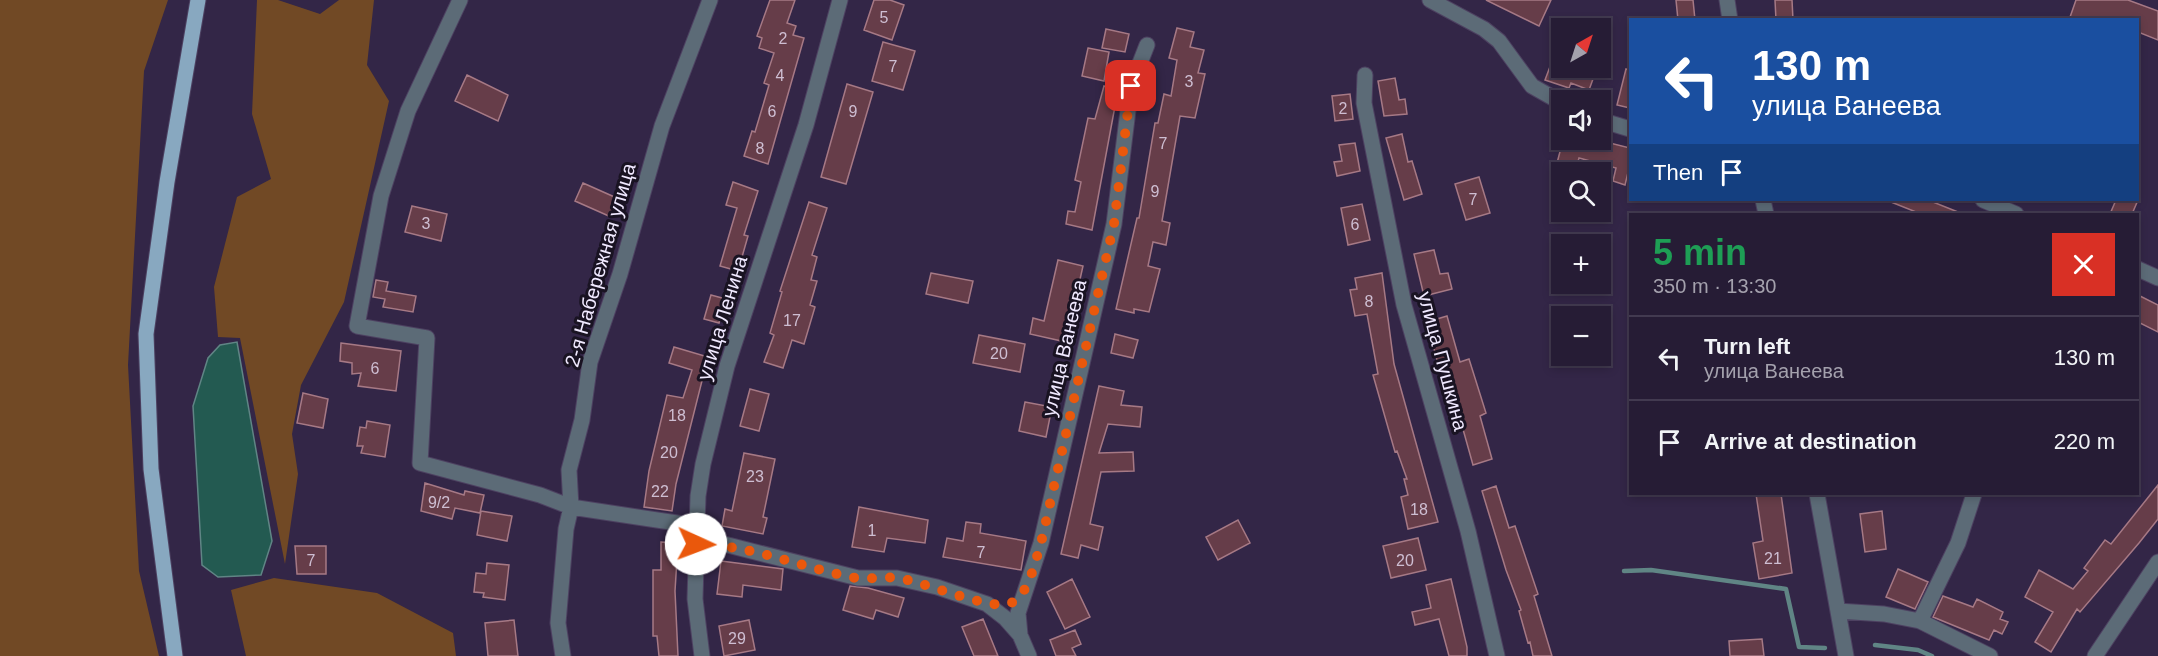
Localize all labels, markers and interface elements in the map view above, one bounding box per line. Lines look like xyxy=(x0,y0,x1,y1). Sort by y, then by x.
house number: 5 xyxy=(880,9,889,26)
north arrow xyxy=(1551,18,1611,78)
map controls xyxy=(1551,18,1611,366)
house number: 2 xyxy=(779,30,788,47)
icon: left xyxy=(1653,42,1731,120)
text: 130 m xyxy=(1752,42,1871,89)
house number: 7 xyxy=(889,58,898,75)
pin xyxy=(1105,60,1156,111)
house number: 4 xyxy=(776,67,785,84)
icon: arrive xyxy=(1114,69,1147,102)
house number: 3 xyxy=(1185,73,1194,90)
button: sound xyxy=(1551,90,1611,150)
text: улица Ванеева xyxy=(1752,91,1941,121)
house number: 2 xyxy=(1339,100,1348,117)
house number: 6 xyxy=(768,103,777,120)
house number: 9 xyxy=(849,103,858,120)
house number: 7 xyxy=(1159,135,1168,152)
house number: 8 xyxy=(756,140,765,157)
icon: arrive xyxy=(1715,156,1748,189)
street label: 2-я Набережная улица xyxy=(560,160,640,369)
text: Then xyxy=(1653,160,1703,185)
button: search xyxy=(1551,162,1611,222)
house number: 9 xyxy=(1151,183,1160,200)
house number: 7 xyxy=(1469,191,1478,208)
house number: 3 xyxy=(422,215,431,232)
house number: 6 xyxy=(1351,216,1360,233)
text: 5 min xyxy=(1653,232,1747,273)
button: close xyxy=(2052,233,2115,296)
button: + xyxy=(1551,234,1611,294)
street label: улица Ленина xyxy=(693,252,752,383)
text: 350 m · 13:30 xyxy=(1653,275,1776,297)
street label: улица Ванеева xyxy=(1038,277,1091,419)
street label: улица Пушкина xyxy=(1414,289,1472,434)
house number: 8 xyxy=(1365,293,1374,310)
button: − xyxy=(1551,306,1611,366)
house number: 17 xyxy=(783,312,801,329)
text: Turn left xyxy=(1704,334,1790,359)
icon: left xyxy=(1653,342,1686,375)
house number: 20 xyxy=(990,345,1008,362)
text: 130 m xyxy=(2054,345,2115,370)
house number: 6 xyxy=(371,360,380,377)
text: улица Ванеева xyxy=(1704,360,1844,382)
house number: 18 xyxy=(668,407,686,424)
icon: arrive xyxy=(1653,426,1686,459)
text: Arrive at destination xyxy=(1704,429,1917,454)
text: 220 m xyxy=(2054,429,2115,454)
house number: 20 xyxy=(660,444,678,461)
house number: 23 xyxy=(746,468,764,485)
house number: 22 xyxy=(651,483,669,500)
house number: 9/2 xyxy=(428,494,450,511)
house number: 18 xyxy=(1410,501,1428,518)
position arrow xyxy=(664,512,728,576)
house number: 1 xyxy=(868,522,877,539)
house number: 7 xyxy=(977,544,986,561)
house number: 21 xyxy=(1764,550,1782,567)
house number: 7 xyxy=(307,552,316,569)
house number: 20 xyxy=(1396,552,1414,569)
house number: 29 xyxy=(728,630,746,647)

